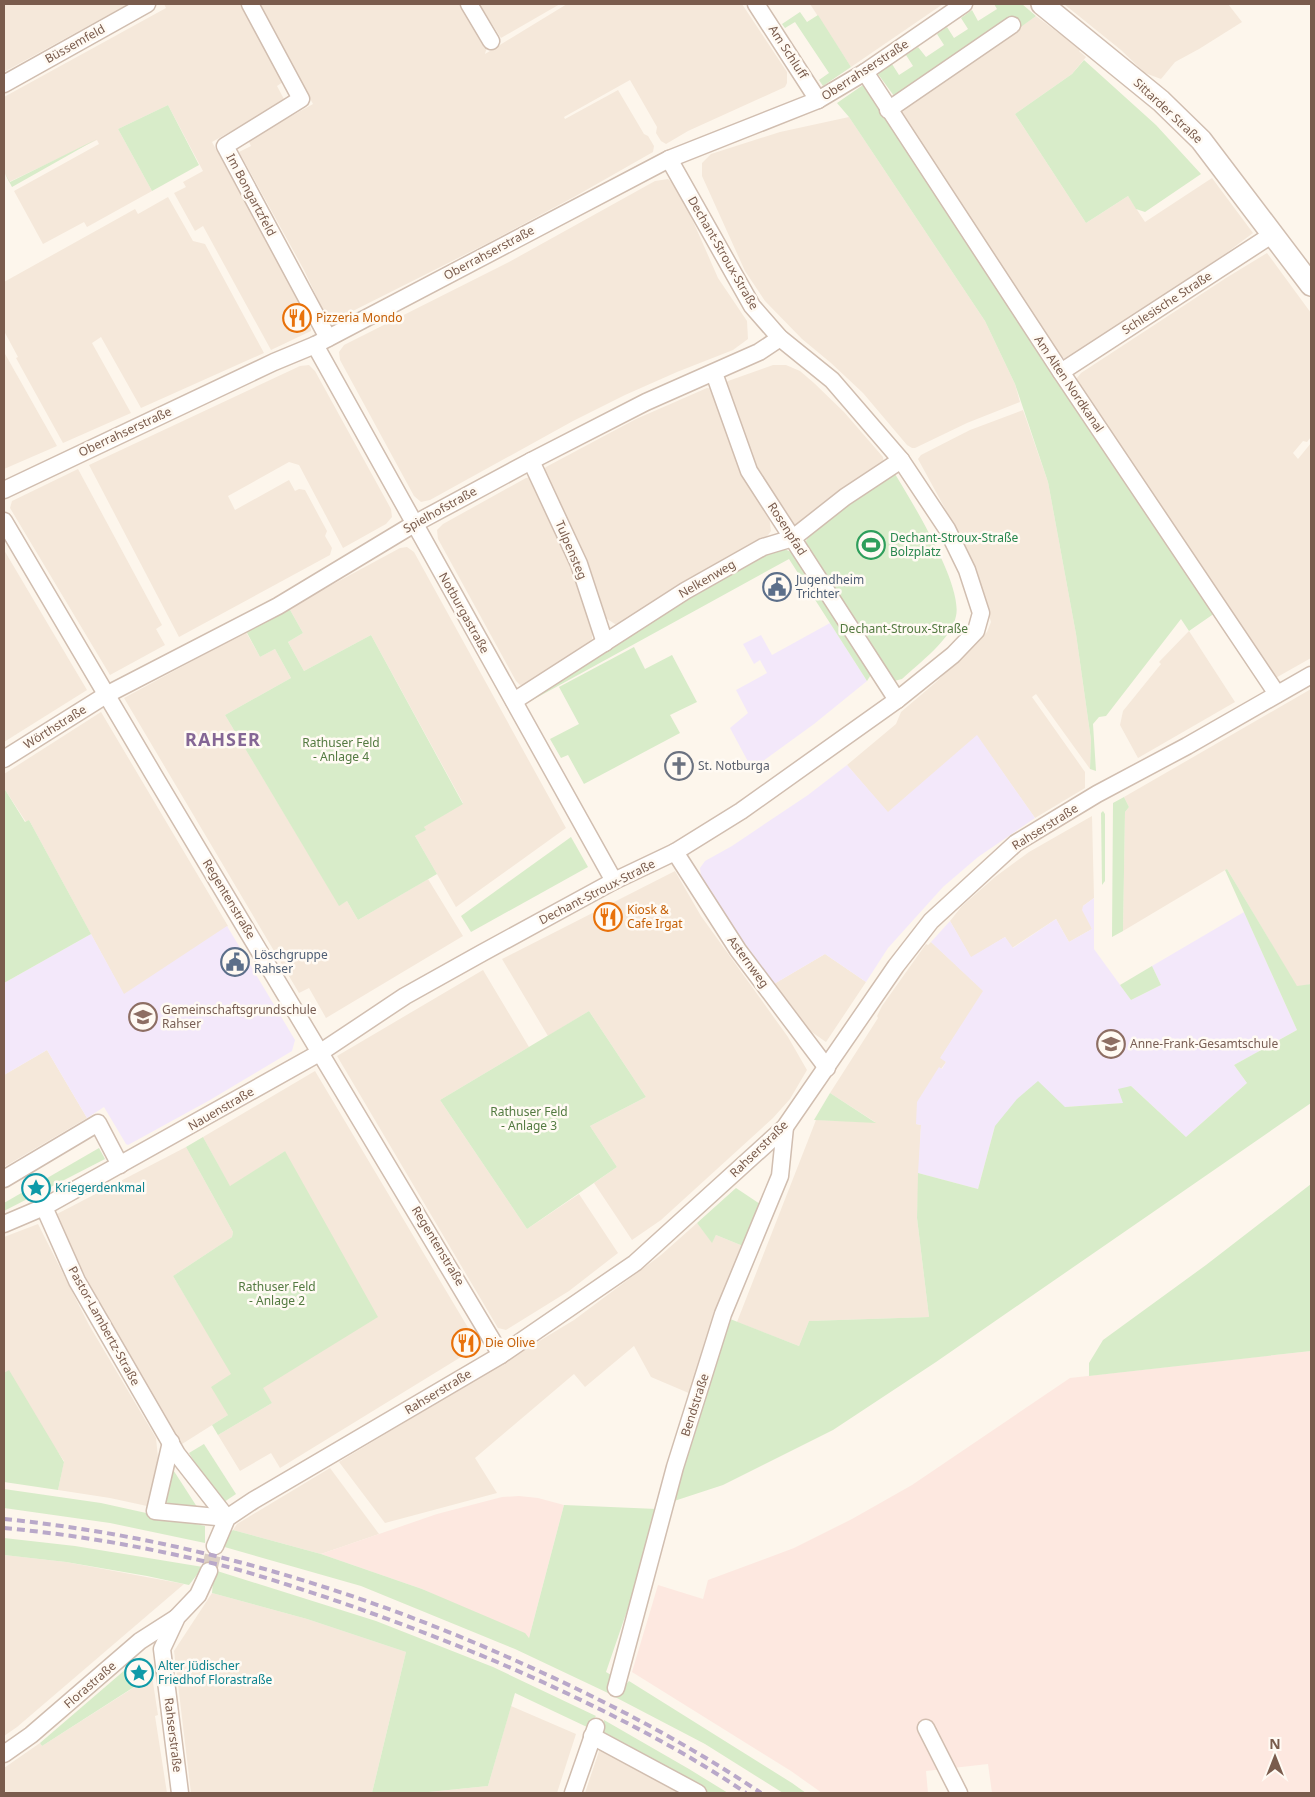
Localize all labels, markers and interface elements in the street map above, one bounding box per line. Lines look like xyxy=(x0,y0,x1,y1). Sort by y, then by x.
street label: Büssemfeld xyxy=(42,20,108,67)
street label: Am Schluff xyxy=(765,22,812,82)
street label: Oberrahserstraße xyxy=(818,35,912,104)
street label: Sittarder Straße xyxy=(1130,74,1207,147)
street label: Im Bongartzfeld xyxy=(223,150,280,239)
street label: Dechant-Stroux-Straße xyxy=(684,193,763,313)
street label: Oberrahserstraße xyxy=(440,221,537,284)
street label: Schlesische Straße xyxy=(1118,267,1215,338)
restaurant icon: Pizzeria Mondo xyxy=(282,303,312,333)
place label: Pizzeria Mondo xyxy=(316,309,403,326)
street label: Am Alten Nordkanal xyxy=(1031,332,1108,435)
street label: Oberrahserstraße xyxy=(76,402,174,461)
street label: Spielhofstraße xyxy=(400,482,480,537)
street label: Rosenpfad xyxy=(764,499,811,559)
street label: Tulpensteg xyxy=(551,518,591,582)
place label: Dechant-Stroux-Straße Bolzplatz xyxy=(890,529,1019,560)
sports icon: Dechant-Stroux-Straße Bolzplatz xyxy=(856,530,886,560)
street label: Nelkenweg xyxy=(675,555,738,602)
street label: Notburgastraße xyxy=(435,569,494,657)
place label: Jugendheim Trichter xyxy=(795,571,864,602)
public building icon: Jugendheim Trichter xyxy=(762,572,792,602)
park label: Dechant-Stroux-Straße xyxy=(840,620,968,637)
street label: Wörthstraße xyxy=(20,701,89,753)
district label: RAHSER xyxy=(185,727,261,751)
park label: Rathuser Feld - Anlage 4 xyxy=(302,734,380,765)
church icon: St. Notburga xyxy=(664,751,694,781)
place label: St. Notburga xyxy=(698,757,770,774)
street label: Rahserstraße xyxy=(1008,799,1081,854)
street label: Dechant-Stroux-Straße xyxy=(536,855,658,928)
street label: Regentenstraße xyxy=(199,856,260,942)
place label: Kiosk & Cafe Irgat xyxy=(627,901,683,932)
restaurant icon: Kiosk & Cafe Irgat xyxy=(593,902,623,932)
street label: Asternweg xyxy=(724,932,773,991)
place label: Löschgruppe Rahser xyxy=(254,946,328,977)
public building icon: Löschgruppe Rahser xyxy=(220,947,250,977)
place label: Gemeinschaftsgrundschule Rahser xyxy=(162,1001,317,1032)
school or university icon: Gemeinschaftsgrundschule Rahser xyxy=(128,1002,158,1032)
school or university icon: Anne-Frank-Gesamtschule xyxy=(1096,1029,1126,1059)
place label: Anne-Frank-Gesamtschule xyxy=(1130,1035,1278,1052)
street label: Nauenstraße xyxy=(185,1083,257,1134)
park label: Rathuser Feld - Anlage 3 xyxy=(490,1103,568,1134)
street label: Rahserstraße xyxy=(726,1116,792,1181)
place icon: Kriegerdenkmal xyxy=(21,1173,51,1203)
place label: Kriegerdenkmal xyxy=(55,1179,145,1196)
street label: Regentenstraße xyxy=(408,1203,469,1289)
street label: Pastor-Lambertz-Straße xyxy=(65,1263,144,1389)
park label: Rathuser Feld - Anlage 2 xyxy=(238,1278,316,1309)
restaurant icon: Die Olive xyxy=(451,1328,481,1358)
place label: Die Olive xyxy=(485,1334,535,1351)
street label: Rahserstraße xyxy=(401,1365,474,1418)
street label: Bendstraße xyxy=(676,1371,713,1438)
street label: Florastraße xyxy=(60,1657,120,1712)
place label: Alter Jüdischer Friedhof Florastraße xyxy=(158,1657,272,1688)
place icon: Alter Jüdischer Friedhof Florastraße xyxy=(124,1658,154,1688)
street label: Rahserstraße xyxy=(160,1697,187,1773)
north arrow xyxy=(1250,1732,1300,1782)
text: N xyxy=(1269,1734,1281,1753)

